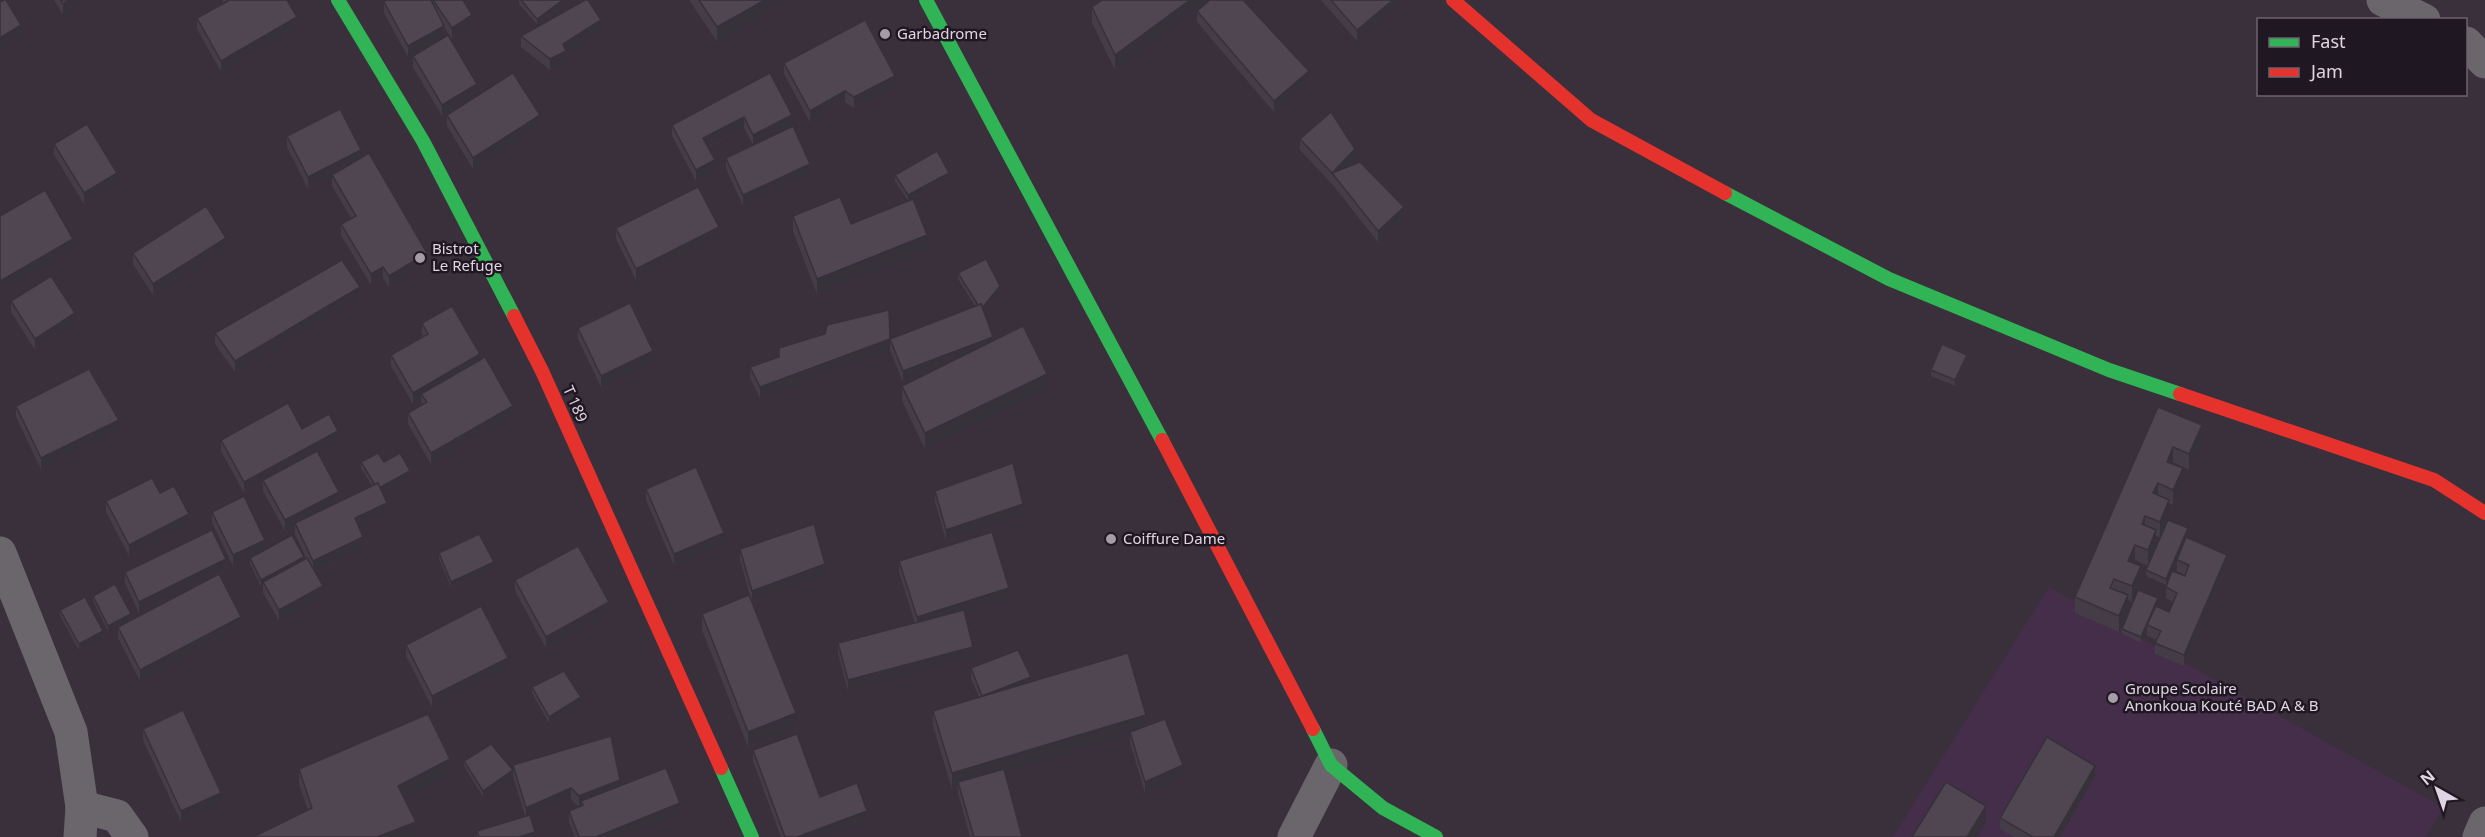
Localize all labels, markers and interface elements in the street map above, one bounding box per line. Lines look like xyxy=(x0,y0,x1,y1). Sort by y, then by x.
legend xyxy=(2257,18,2467,96)
place label: Garbadrome xyxy=(897,23,987,43)
marker: Garbadrome xyxy=(878,27,892,41)
text: Fast xyxy=(2311,29,2346,53)
text: Jam xyxy=(2309,59,2343,83)
place label: Bistrot Le Refuge xyxy=(432,238,502,275)
marker: Bistrot Le Refuge xyxy=(413,251,427,265)
street label: T 189 xyxy=(559,382,593,425)
place label: Coiffure Dame xyxy=(1123,528,1225,548)
marker: Coiffure Dame xyxy=(1104,532,1118,546)
place label: Groupe Scolaire Anonkoua Kouté BAD A & B xyxy=(2125,678,2319,715)
marker: Groupe Scolaire Anonkoua Kouté BAD A & B xyxy=(2106,691,2120,705)
north arrow xyxy=(2407,759,2467,819)
text: N xyxy=(2415,765,2439,790)

